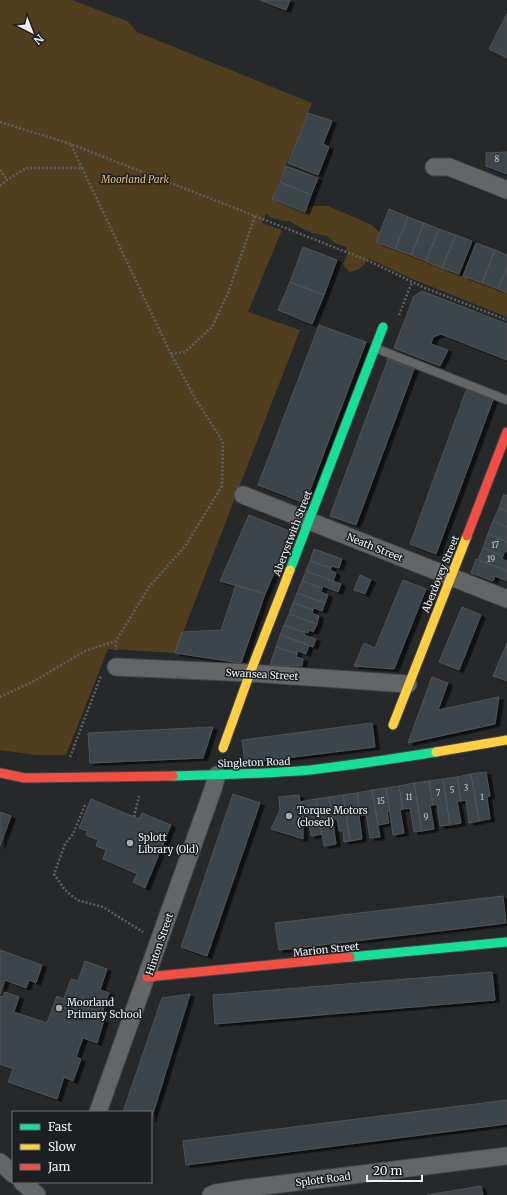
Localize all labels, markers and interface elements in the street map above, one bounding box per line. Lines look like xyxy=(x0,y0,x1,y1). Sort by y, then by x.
north arrow xyxy=(12,12,52,52)
text: N xyxy=(31,31,47,48)
house number: 8 xyxy=(495,154,500,164)
park label: Moorland Park xyxy=(100,173,169,186)
street label: Aberystwith Street xyxy=(270,488,315,579)
street label: Neath Street xyxy=(345,530,405,565)
street label: Aberdovey Street xyxy=(419,534,462,616)
house number: 17 xyxy=(491,540,499,550)
house number: 19 xyxy=(487,554,495,564)
street label: Swansea Street xyxy=(225,666,299,683)
street label: Singleton Road xyxy=(217,755,291,770)
house number: 3 xyxy=(464,783,469,793)
house number: 5 xyxy=(450,785,455,795)
house number: 7 xyxy=(436,788,441,798)
house number: 11 xyxy=(406,792,413,802)
house number: 1 xyxy=(480,792,484,802)
house number: 15 xyxy=(377,796,385,806)
place label: Torque Motors (closed) xyxy=(297,804,368,829)
marker: Torque Motors (closed) xyxy=(284,811,294,821)
house number: 9 xyxy=(424,812,429,822)
place label: Splott Library (Old) xyxy=(138,831,199,856)
marker: Splott Library (Old) xyxy=(125,838,135,848)
street label: Hinton Street xyxy=(143,911,176,977)
street label: Marion Street xyxy=(292,940,360,959)
place label: Moorland Primary School xyxy=(67,996,142,1021)
marker: Moorland Primary School xyxy=(54,1003,64,1013)
legend xyxy=(12,1111,152,1183)
text: Fast xyxy=(48,1119,72,1134)
text: Slow xyxy=(48,1139,77,1154)
scale bar xyxy=(367,1157,422,1183)
text: Jam xyxy=(47,1159,71,1174)
text: 20 m xyxy=(373,1163,402,1178)
street label: Splott Road xyxy=(295,1170,351,1189)

